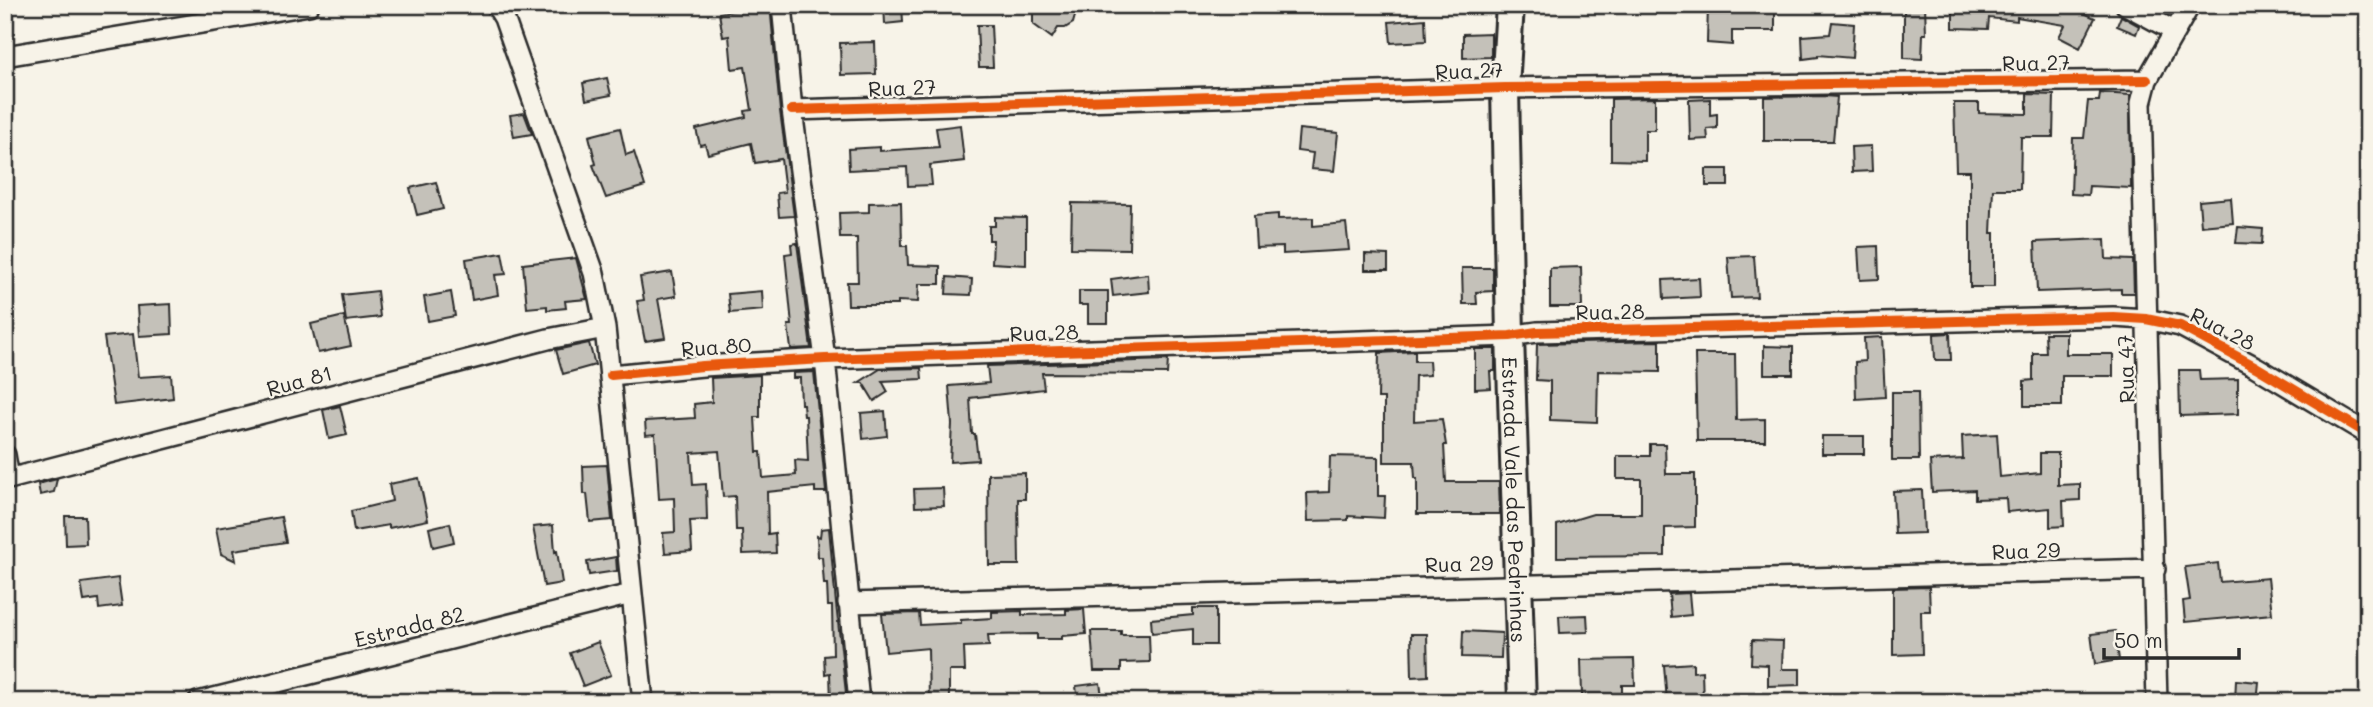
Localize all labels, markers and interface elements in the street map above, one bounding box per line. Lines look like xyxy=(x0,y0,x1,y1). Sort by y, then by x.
street label: Rua 27 xyxy=(2002,48,2070,76)
street label: Rua 27 xyxy=(1434,55,1504,85)
street label: Rua 27 xyxy=(867,72,937,102)
street label: Rua 28 xyxy=(1575,297,1645,325)
street label: Rua 28 xyxy=(2186,300,2260,356)
street label: Rua 28 xyxy=(1009,317,1079,347)
street label: Rua 80 xyxy=(680,330,752,362)
street label: Rua 47 xyxy=(2110,334,2140,404)
street label: Estrada Vale das Pedrinhas xyxy=(1497,356,1534,643)
street label: Rua 81 xyxy=(263,358,335,402)
street label: Rua 29 xyxy=(1991,535,2061,565)
street label: Rua 29 xyxy=(1424,548,1494,578)
street label: Estrada 82 xyxy=(351,599,467,653)
scale bar xyxy=(2104,616,2238,660)
text: 50 m xyxy=(2114,626,2163,653)

